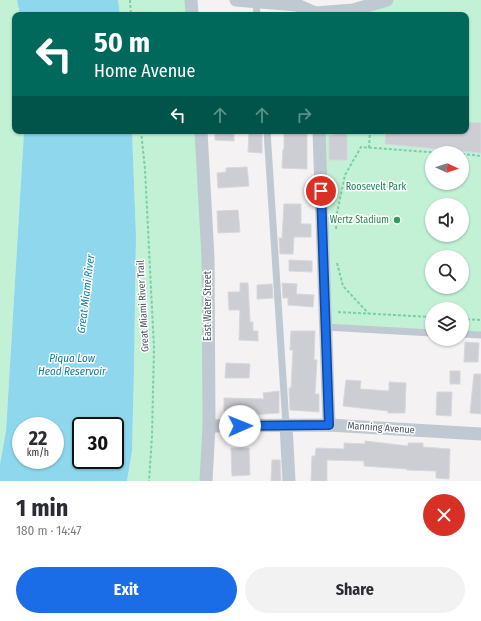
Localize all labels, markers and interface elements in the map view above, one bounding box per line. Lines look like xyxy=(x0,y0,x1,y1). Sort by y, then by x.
text: 50 m xyxy=(94,26,150,59)
icon: left xyxy=(28,28,80,80)
text: Home Avenue xyxy=(94,60,195,82)
icon: left xyxy=(167,104,189,126)
icon: ahead xyxy=(209,104,231,126)
icon: ahead xyxy=(251,104,273,126)
icon: right xyxy=(293,104,315,126)
north arrow xyxy=(425,146,469,190)
map controls xyxy=(425,146,469,346)
pin xyxy=(304,174,338,208)
icon: arrive xyxy=(310,180,332,202)
park label: Roosevelt Park xyxy=(346,181,407,193)
button: sound xyxy=(425,198,469,242)
place label: Wertz Stadium xyxy=(330,214,389,226)
marker: Wertz Stadium xyxy=(392,215,402,225)
button: search xyxy=(425,250,469,294)
water label: Great Miami River xyxy=(75,253,97,334)
street label: Great Miami River Trail xyxy=(135,259,151,352)
street label: East Water Street xyxy=(202,270,214,341)
button: layers xyxy=(425,302,469,346)
water label: Piqua Low Head Reservoir xyxy=(38,352,107,378)
position arrow xyxy=(219,405,261,447)
speed limit sign: 30 xyxy=(72,417,124,469)
street label: Manning Avenue xyxy=(347,420,415,436)
text: 22 xyxy=(29,426,47,450)
text: km/h xyxy=(27,447,49,459)
text: 1 min xyxy=(16,494,68,522)
button: close xyxy=(423,494,465,536)
text: 180 m · 14:47 xyxy=(16,523,82,538)
button: Exit xyxy=(16,567,237,613)
button: Share xyxy=(245,567,465,613)

